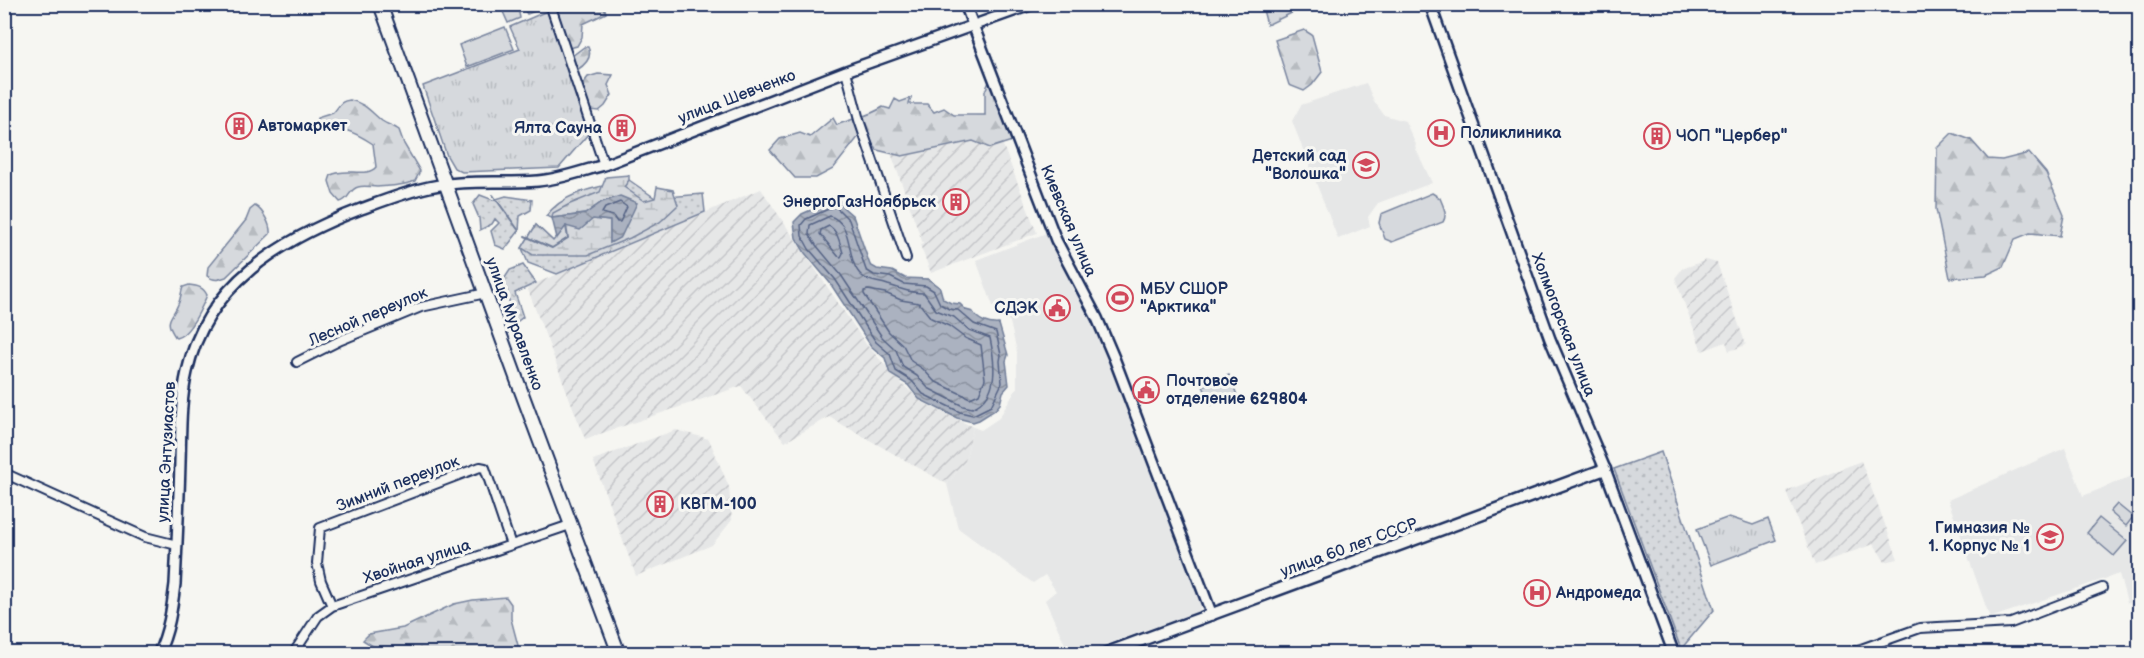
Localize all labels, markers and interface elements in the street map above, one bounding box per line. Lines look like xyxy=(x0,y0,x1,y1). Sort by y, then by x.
street label: улица Шевченко xyxy=(676,66,798,128)
building icon: Автомаркет xyxy=(224,111,254,141)
building icon: Ялта Сауна xyxy=(607,113,637,143)
place label: Автомаркет xyxy=(257,117,348,136)
hospital icon: Поликлиника xyxy=(1426,118,1456,148)
place label: Ялта Сауна xyxy=(514,119,603,138)
building icon: ЧОП "Цербер" xyxy=(1642,121,1672,151)
place label: Поликлиника xyxy=(1460,124,1562,143)
place label: ЧОП "Цербер" xyxy=(1676,127,1787,146)
place label: Детский сад "Волошка" xyxy=(1252,147,1346,184)
school or university icon: Детский сад "Волошка" xyxy=(1351,150,1381,180)
street label: Киевская улица xyxy=(1036,162,1100,280)
building icon: ЭнергоГазНоябрьск xyxy=(941,187,971,217)
place label: ЭнергоГазНоябрьск xyxy=(783,193,936,212)
street label: Холмогорская улица xyxy=(1527,251,1599,400)
street label: улица Муравленко xyxy=(481,255,547,393)
place label: МБУ СШОР "Арктика" xyxy=(1140,280,1228,317)
street label: Лесной переулок xyxy=(305,283,431,351)
sports icon: МБУ СШОР "Арктика" xyxy=(1105,283,1135,313)
public building icon: СДЭК xyxy=(1042,293,1072,323)
place label: СДЭК xyxy=(994,299,1038,318)
place label: Почтовое отделение 629804 xyxy=(1166,372,1308,409)
public building icon: Почтовое отделение 629804 xyxy=(1131,375,1161,405)
street label: улица Энтузиастов xyxy=(154,380,180,523)
street label: Зимний переулок xyxy=(334,452,462,516)
building icon: КВГМ-100 xyxy=(645,489,675,519)
place label: КВГМ-100 xyxy=(680,495,757,514)
street label: улица 60 лет СССР xyxy=(1278,514,1420,582)
place label: Гимназия № 1. Корпус № 1 xyxy=(1928,519,2030,556)
school or university icon: Гимназия № 1. Корпус № 1 xyxy=(2035,522,2065,552)
street label: Хвойная улица xyxy=(361,536,473,588)
hospital icon: Андромеда xyxy=(1522,578,1552,608)
place label: Андромеда xyxy=(1555,584,1642,603)

